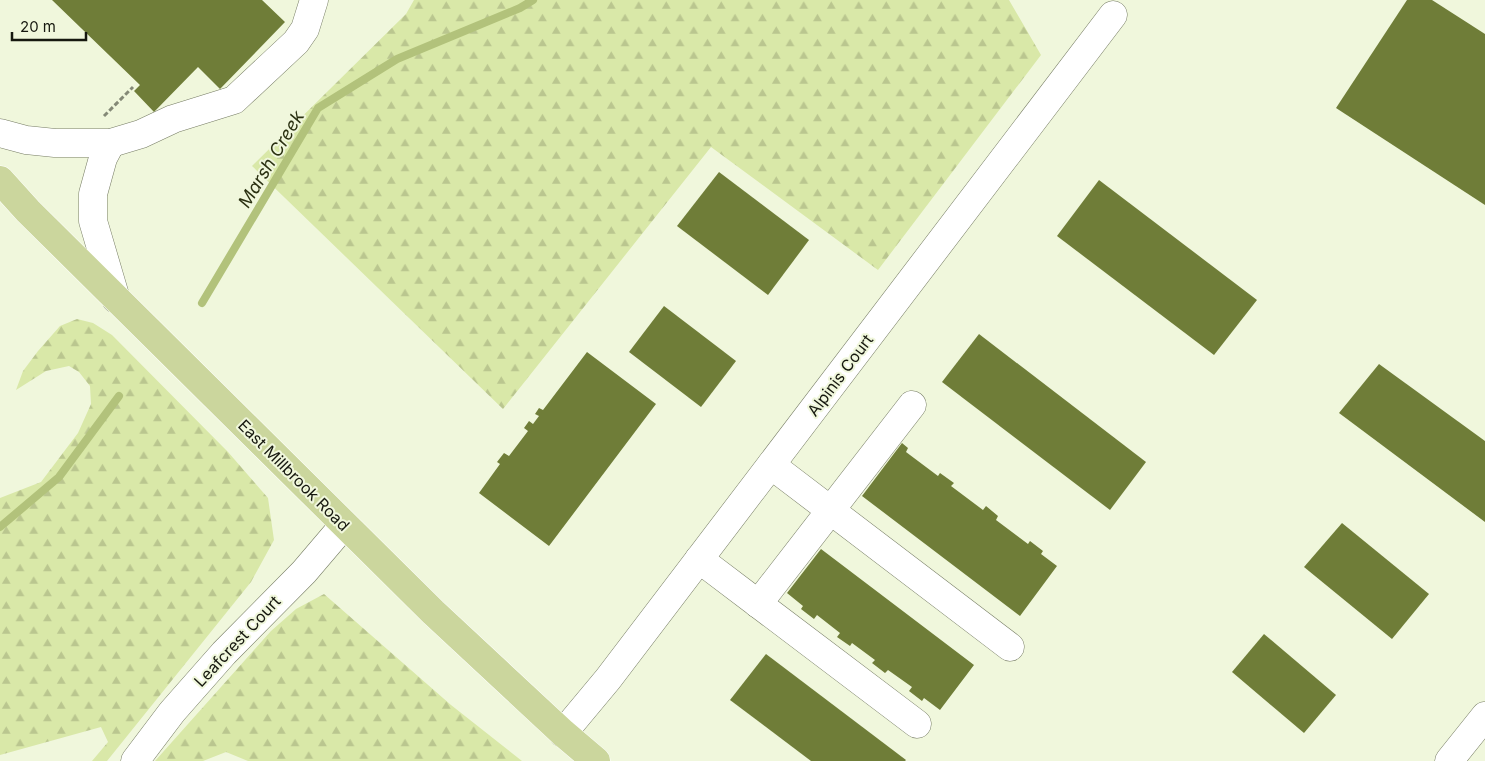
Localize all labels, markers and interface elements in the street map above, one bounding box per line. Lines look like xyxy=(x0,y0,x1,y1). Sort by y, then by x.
scale bar xyxy=(12,10,86,42)
text: 20 m xyxy=(20,17,56,36)
water label: Marsh Creek xyxy=(234,106,309,211)
street label: Alpinis Court xyxy=(803,330,877,420)
street label: East Millbrook Road xyxy=(234,415,354,535)
street label: Leafcrest Court xyxy=(190,591,284,691)

